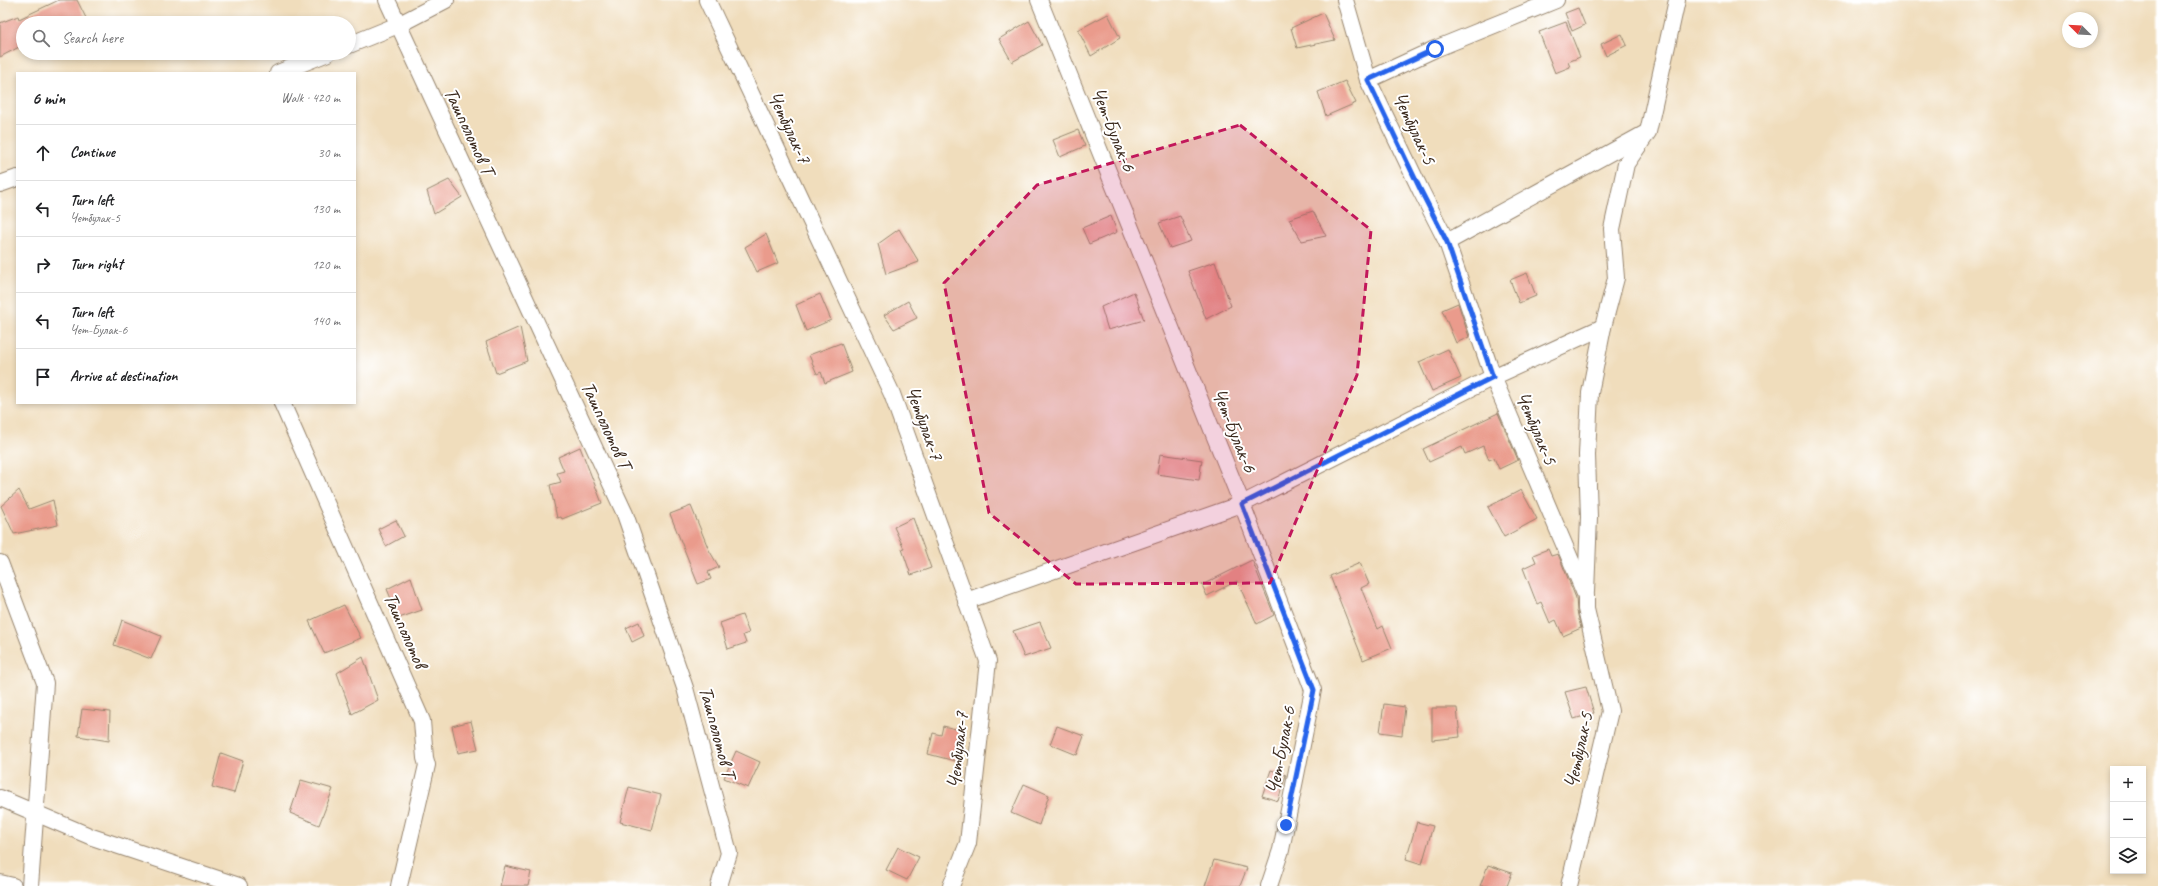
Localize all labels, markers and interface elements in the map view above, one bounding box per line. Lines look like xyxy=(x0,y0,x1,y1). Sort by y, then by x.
north arrow xyxy=(2062,12,2098,48)
search box xyxy=(16,16,356,60)
icon: search xyxy=(30,27,52,49)
text: Search here xyxy=(62,29,123,48)
route start xyxy=(1426,40,1444,58)
street label: Ташполотов Т xyxy=(438,83,502,182)
street label: Чет-Булак-6 xyxy=(1085,84,1142,176)
street label: Четбулак-7 xyxy=(762,87,818,168)
text: 6 min xyxy=(32,88,65,109)
street label: Четбулак-5 xyxy=(1387,88,1443,169)
text: Walk · 420 m xyxy=(281,90,340,106)
icon: ahead xyxy=(32,142,54,164)
text: Continue xyxy=(70,143,115,162)
text: 30 m xyxy=(318,145,340,161)
text: Turn left xyxy=(70,191,113,210)
icon: left xyxy=(32,198,54,220)
text: 130 m xyxy=(312,201,340,217)
text: Четбулак-5 xyxy=(70,210,120,226)
icon: right xyxy=(32,254,54,276)
text: Turn right xyxy=(70,255,123,274)
text: 120 m xyxy=(312,257,340,273)
text: Turn left xyxy=(70,303,113,322)
icon: left xyxy=(32,310,54,332)
text: 140 m xyxy=(312,313,340,329)
text: Чет-Булак-6 xyxy=(70,322,127,338)
icon: arrive xyxy=(32,366,54,388)
text: Arrive at destination xyxy=(70,367,177,386)
street label: Ташполотов Т xyxy=(575,377,639,476)
street label: Четбулак-7 xyxy=(900,383,950,465)
street label: Чет-Булак-6 xyxy=(1206,385,1263,477)
street label: Четбулак-5 xyxy=(1510,388,1563,469)
street label: Ташполотов xyxy=(378,589,434,675)
street label: Ташполотов Т xyxy=(693,684,743,784)
street label: Чет-Булак-6 xyxy=(1260,703,1301,796)
street label: Четбулак-5 xyxy=(1558,709,1599,790)
street label: Четбулак-7 xyxy=(941,710,974,790)
map controls xyxy=(2110,766,2146,874)
button: + xyxy=(2110,766,2146,802)
button: − xyxy=(2110,802,2146,838)
route end xyxy=(1277,816,1295,834)
button: layers xyxy=(2110,838,2146,874)

